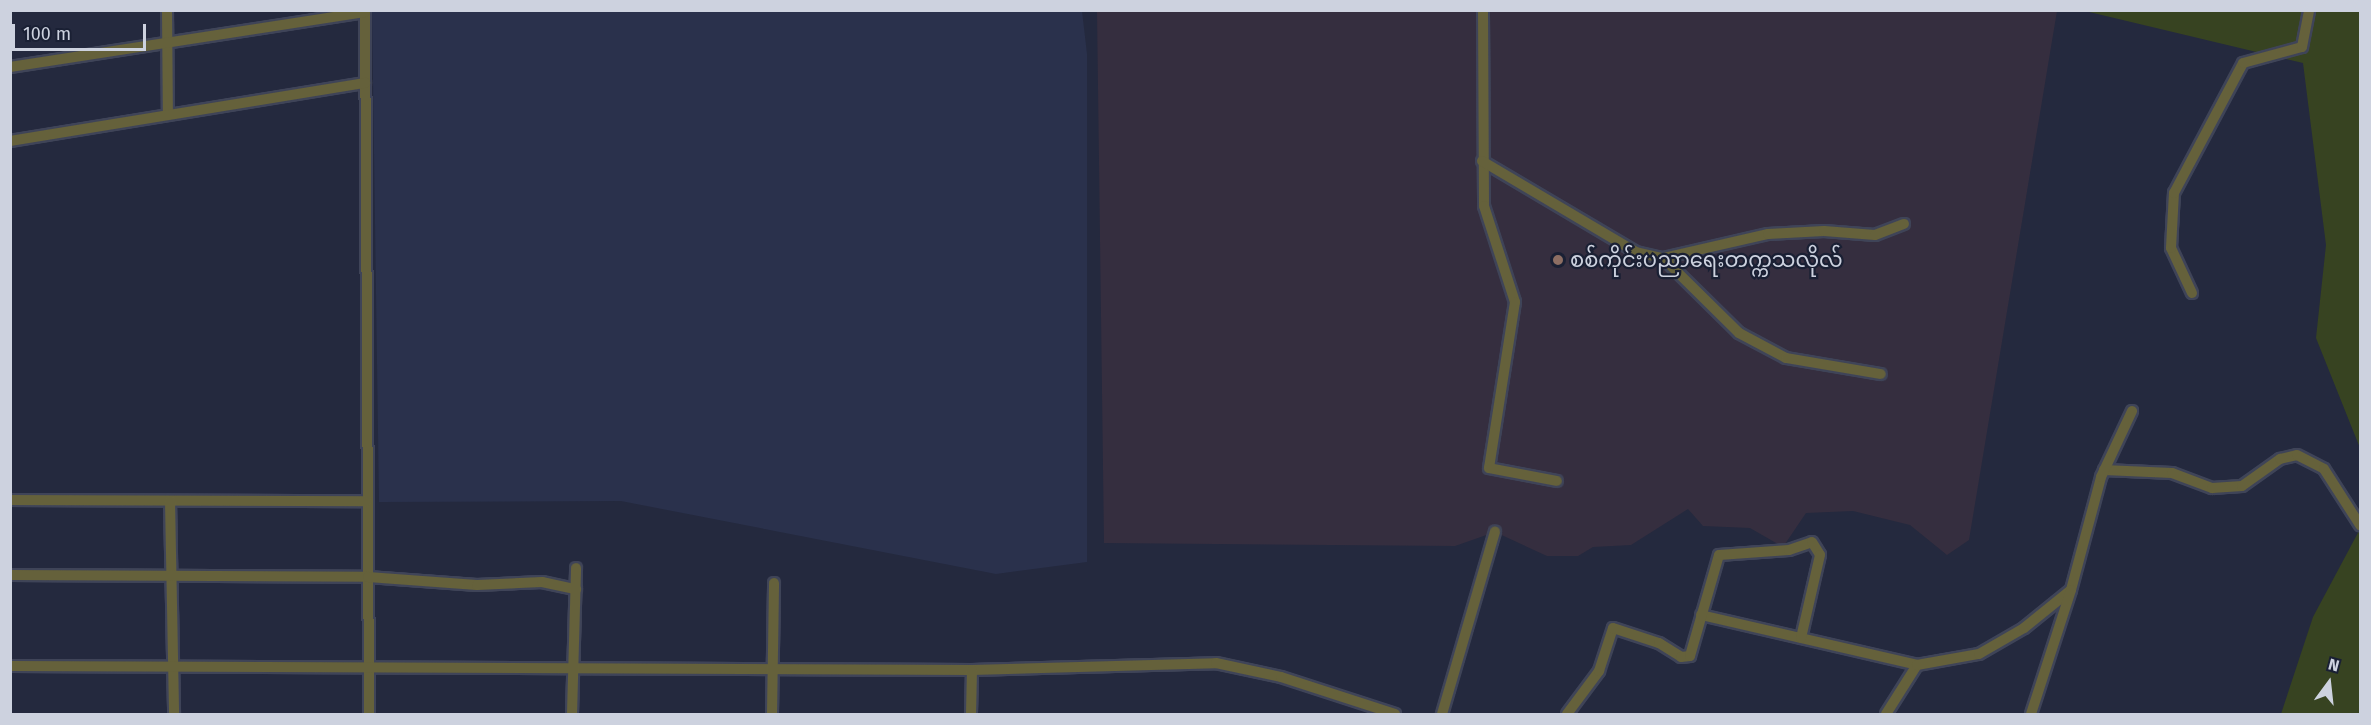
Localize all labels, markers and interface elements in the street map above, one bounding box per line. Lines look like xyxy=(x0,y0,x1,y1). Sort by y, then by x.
scale bar xyxy=(15,12,148,50)
text: 100 m xyxy=(23,23,71,45)
place label: စစ်ကိုင်းပညာရေးတက္ကသလိုလ် xyxy=(1570,247,1843,273)
marker: စစ်ကိုင်းပညာရေးတက္ကသလိုလ် xyxy=(1551,253,1565,267)
north arrow xyxy=(2299,653,2359,713)
text: N xyxy=(2326,655,2341,676)

